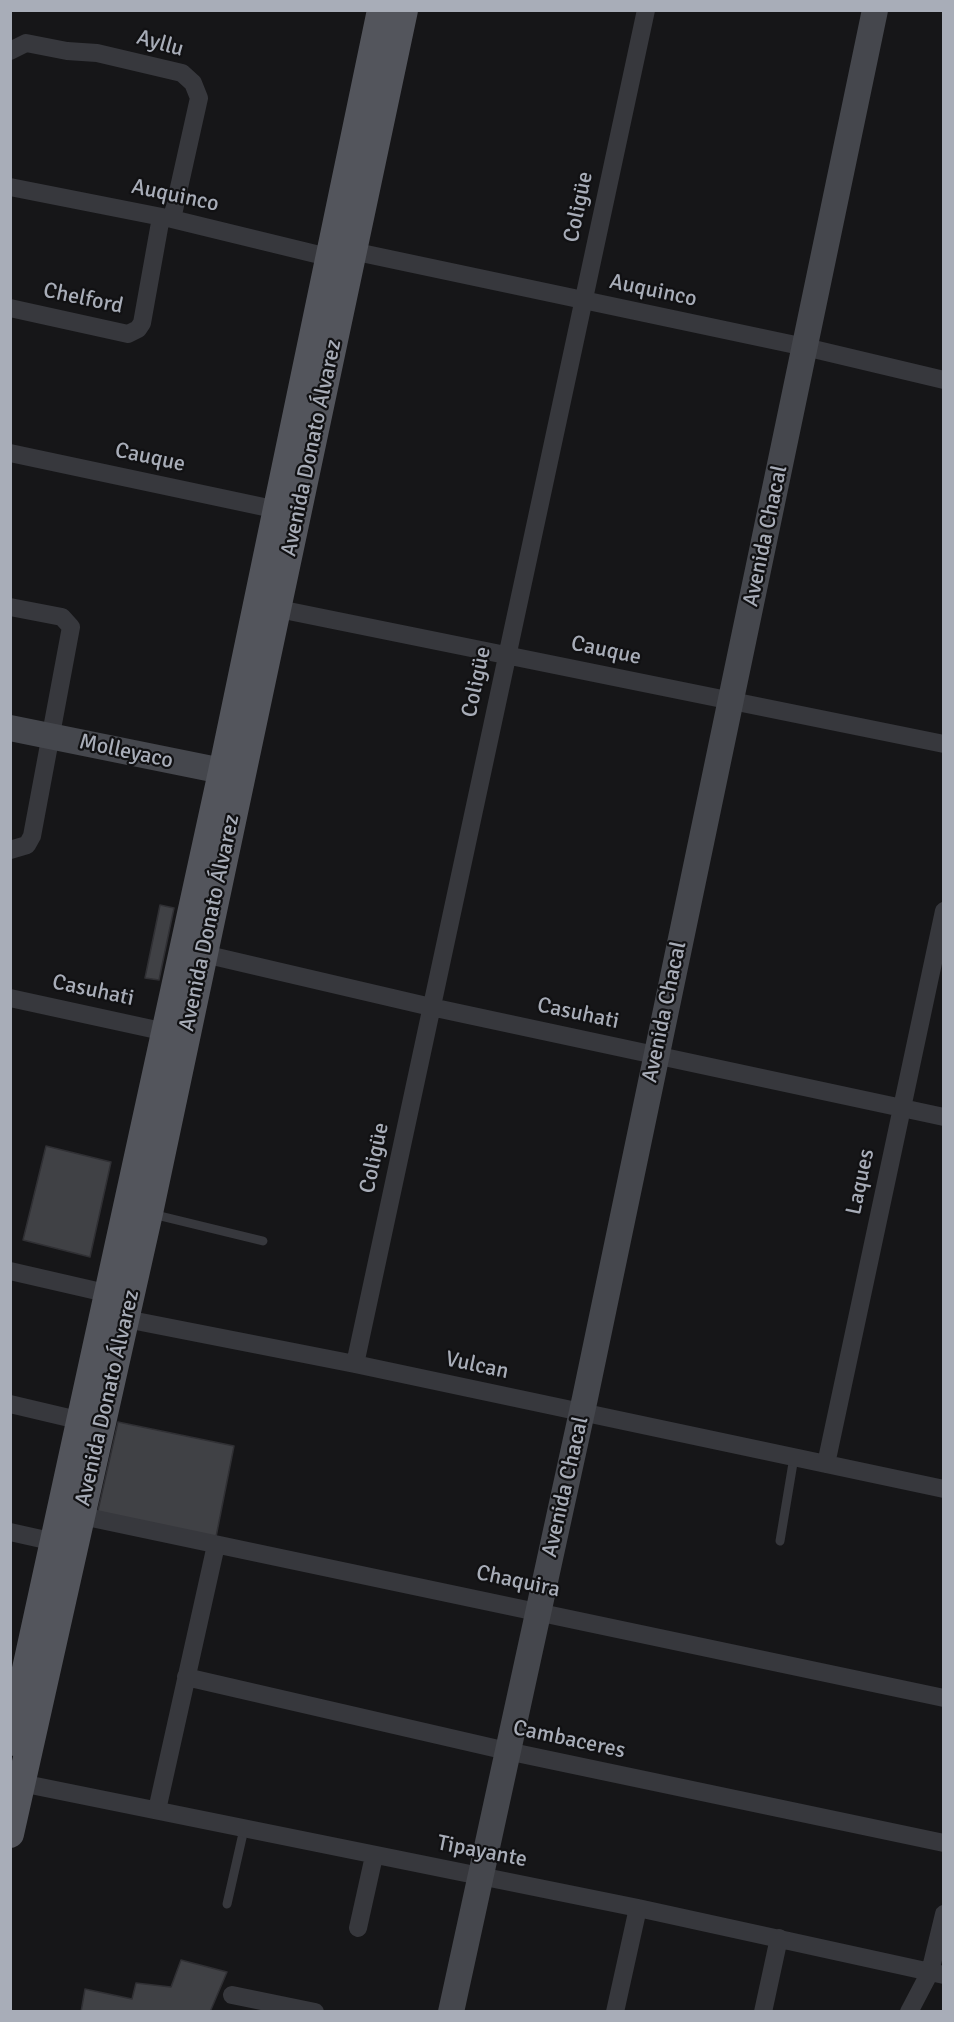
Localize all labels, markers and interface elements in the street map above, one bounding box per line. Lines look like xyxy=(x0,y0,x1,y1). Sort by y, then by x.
street label: Ayllu xyxy=(133,25,187,63)
street label: Coligüe xyxy=(559,169,599,245)
street label: Auquinco xyxy=(129,174,221,218)
street label: Auquinco xyxy=(607,269,699,313)
street label: Chelford xyxy=(41,278,125,320)
street label: Avenida Donato Álvarez xyxy=(276,337,348,559)
street label: Cauque xyxy=(113,438,187,478)
street label: Avenida Chacal xyxy=(738,463,794,609)
street label: Cauque xyxy=(569,631,643,671)
street label: Coligüe xyxy=(457,644,497,720)
street label: Molleyaco xyxy=(77,729,175,775)
street label: Avenida Donato Álvarez xyxy=(174,812,246,1034)
street label: Avenida Chacal xyxy=(637,939,693,1085)
street label: Casuhati xyxy=(50,969,136,1013)
street label: Casuhati xyxy=(535,992,621,1036)
street label: Coligüe xyxy=(355,1120,395,1196)
street label: Laques xyxy=(841,1147,881,1217)
street label: Avenida Donato Álvarez xyxy=(70,1287,146,1509)
street label: Vulcan xyxy=(443,1346,511,1386)
street label: Avenida Chacal xyxy=(537,1414,595,1560)
street label: Chaquira xyxy=(474,1560,562,1604)
street label: Cambaceres xyxy=(510,1715,628,1765)
street label: Tipayante xyxy=(435,1830,529,1874)

